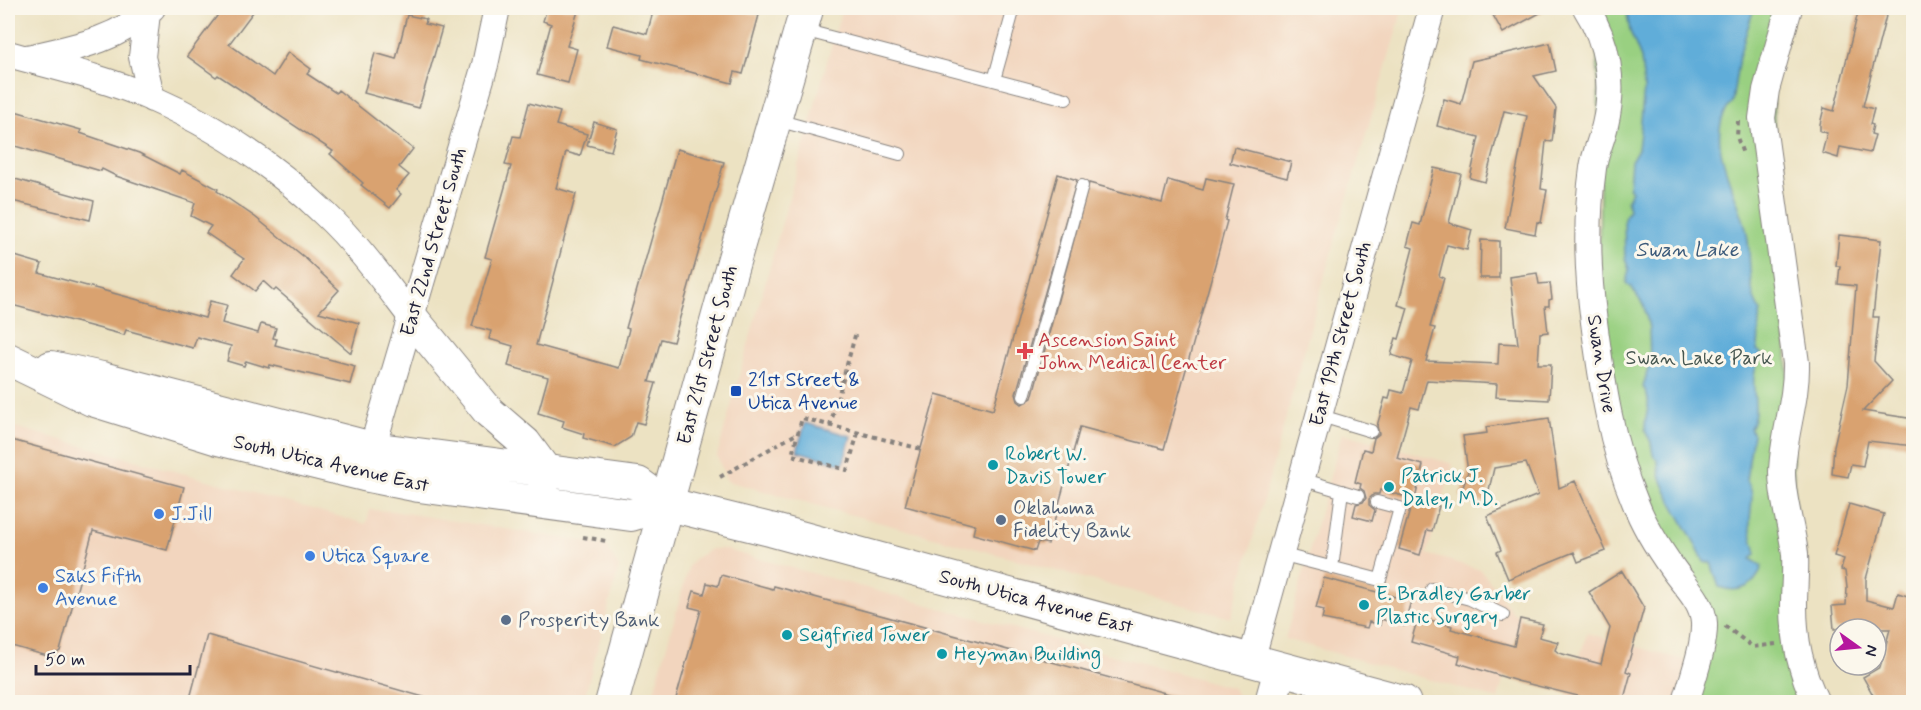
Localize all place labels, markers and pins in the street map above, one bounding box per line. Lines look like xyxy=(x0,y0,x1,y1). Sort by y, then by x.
place label: Ascension Saint John Medical Center xyxy=(1038,327,1227,377)
marker: Ascension Saint John Medical Center xyxy=(1016,342,1034,360)
place label: 21st Street & Utica Avenue xyxy=(748,367,860,417)
marker: 21st Street & Utica Avenue xyxy=(729,384,743,398)
place label: Robert W. Davis Tower xyxy=(1005,441,1107,491)
marker: Robert W. Davis Tower xyxy=(986,458,1000,472)
place label: Patrick J. Daley, M.D. xyxy=(1401,463,1498,513)
marker: Patrick J. Daley, M.D. xyxy=(1382,480,1396,494)
place label: Oklahoma Fidelity Bank xyxy=(1013,495,1131,545)
place label: J.Jill xyxy=(171,501,212,528)
marker: J.Jill xyxy=(152,507,166,521)
marker: Oklahoma Fidelity Bank xyxy=(994,513,1008,527)
place label: Utica Square xyxy=(322,543,430,570)
marker: Utica Square xyxy=(303,549,317,563)
place label: Saks Fifth Avenue xyxy=(55,563,142,613)
marker: Saks Fifth Avenue xyxy=(36,581,50,595)
place label: E. Bradley Garber Plastic Surgery xyxy=(1376,581,1531,631)
marker: E. Bradley Garber Plastic Surgery xyxy=(1357,598,1371,612)
place label: Prosperity Bank xyxy=(518,607,660,634)
marker: Prosperity Bank xyxy=(499,613,513,627)
place label: Seigfried Tower xyxy=(799,622,930,649)
marker: Seigfried Tower xyxy=(780,628,794,642)
place label: Heyman Building xyxy=(954,641,1101,669)
marker: Heyman Building xyxy=(935,647,949,661)

